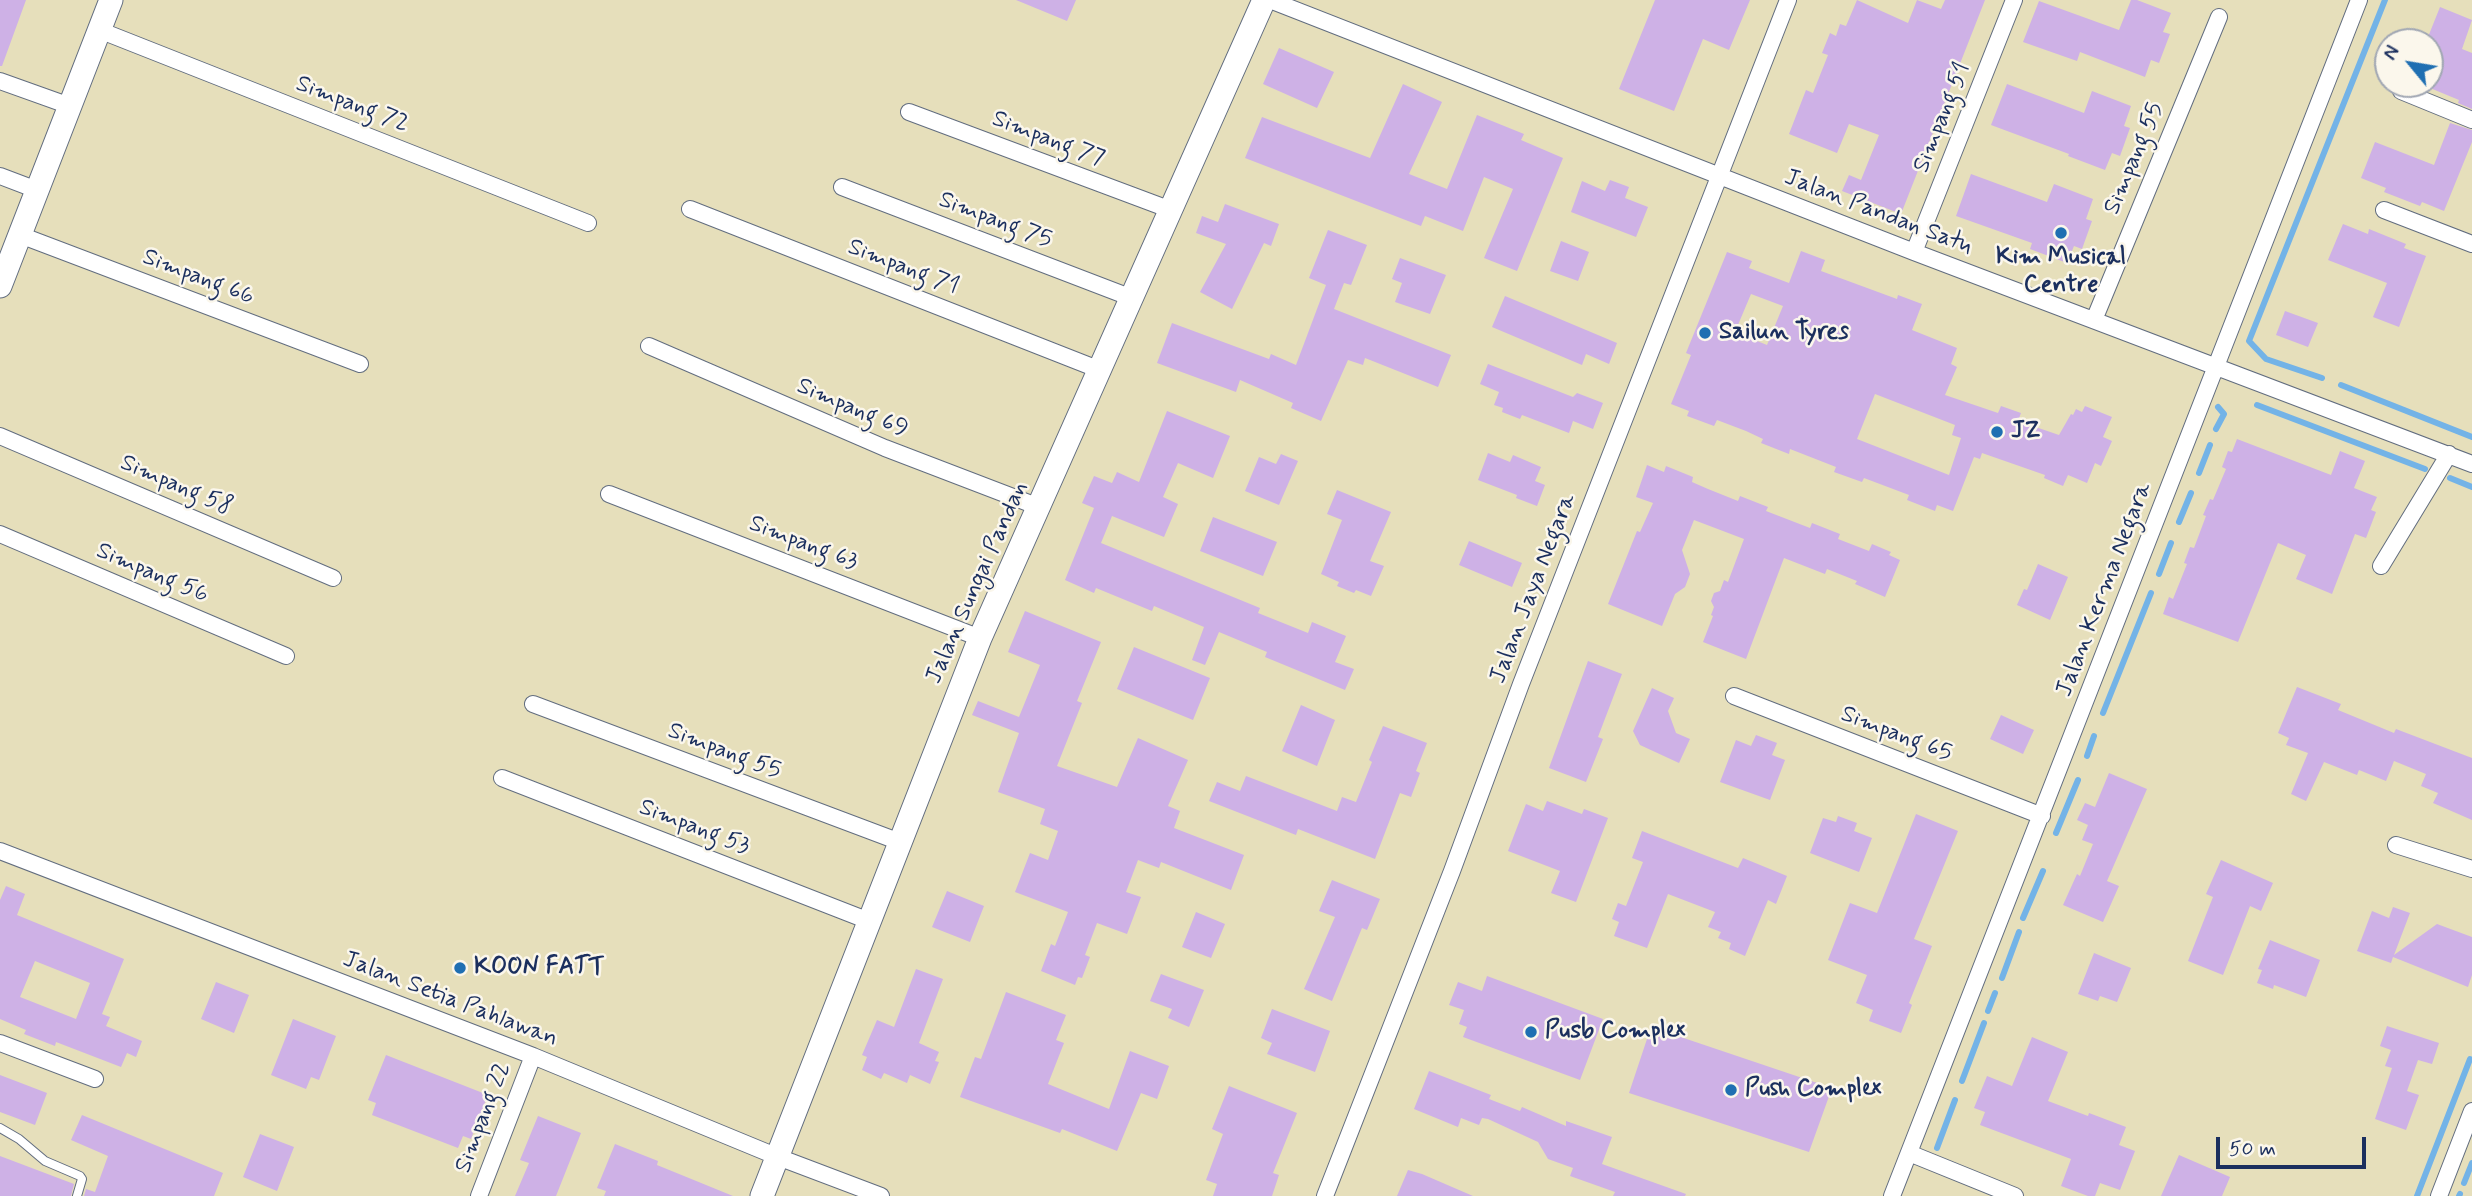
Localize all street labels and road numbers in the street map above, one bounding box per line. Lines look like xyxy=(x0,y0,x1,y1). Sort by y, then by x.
street label: Simpang 51 xyxy=(1908,59,1978,177)
street label: Simpang 72 xyxy=(291,70,413,140)
street label: Simpang 55 xyxy=(2099,99,2171,219)
street label: Simpang 77 xyxy=(988,105,1108,175)
street label: Jalan Pandan Satu xyxy=(1780,164,1976,262)
street label: Simpang 75 xyxy=(934,186,1056,256)
street label: Simpang 71 xyxy=(843,234,963,302)
street label: Simpang 66 xyxy=(138,244,258,312)
street label: Simpang 69 xyxy=(792,373,912,445)
street label: Simpang 58 xyxy=(116,449,236,523)
street label: Jalan Sungai Pandan xyxy=(920,478,1036,688)
street label: Jalan Kerma Negara xyxy=(2051,479,2159,701)
street label: Jalan Jaya Negara xyxy=(1485,490,1583,688)
street label: Simpang 63 xyxy=(745,510,861,578)
street label: Simpang 56 xyxy=(92,537,212,611)
street label: Simpang 65 xyxy=(1836,701,1956,769)
street label: Simpang 55 xyxy=(663,717,785,787)
street label: Simpang 53 xyxy=(635,794,753,862)
street label: Jalan Setia Pahlawan xyxy=(339,946,561,1054)
street label: Simpang 22 xyxy=(450,1059,518,1177)

